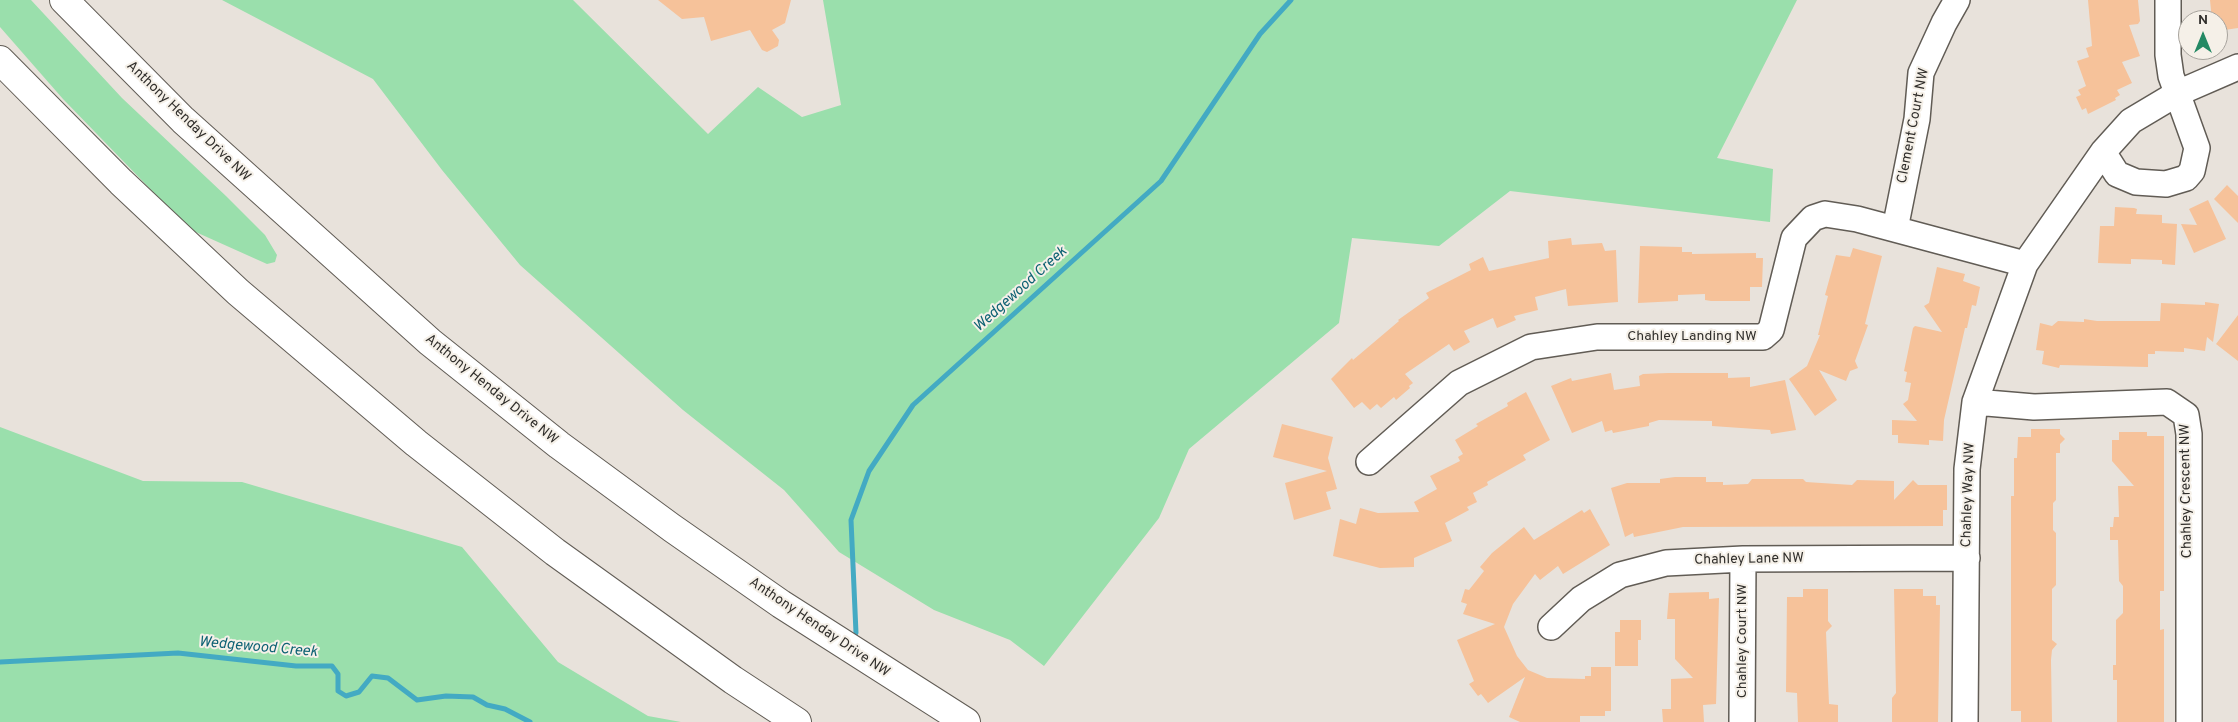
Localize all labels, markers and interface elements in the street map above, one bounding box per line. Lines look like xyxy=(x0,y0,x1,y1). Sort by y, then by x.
north arrow xyxy=(2178,10,2228,60)
text: N xyxy=(2198,12,2208,29)
street label: Anthony Henday Drive NW xyxy=(122,58,254,186)
street label: Clement Court NW xyxy=(1895,67,1933,185)
water label: Wedgewood Creek xyxy=(971,243,1071,337)
street label: Chahley Landing NW xyxy=(1627,329,1757,345)
street label: Anthony Henday Drive NW xyxy=(421,331,561,449)
street label: Chahley Crescent NW xyxy=(2177,424,2197,558)
street label: Chahley Way NW xyxy=(1959,442,1979,548)
street label: Chahley Lane NW xyxy=(1694,551,1804,569)
street label: Anthony Henday Drive NW xyxy=(745,575,893,681)
street label: Chahley Court NW xyxy=(1735,584,1751,698)
water label: Wedgewood Creek xyxy=(198,634,318,662)

